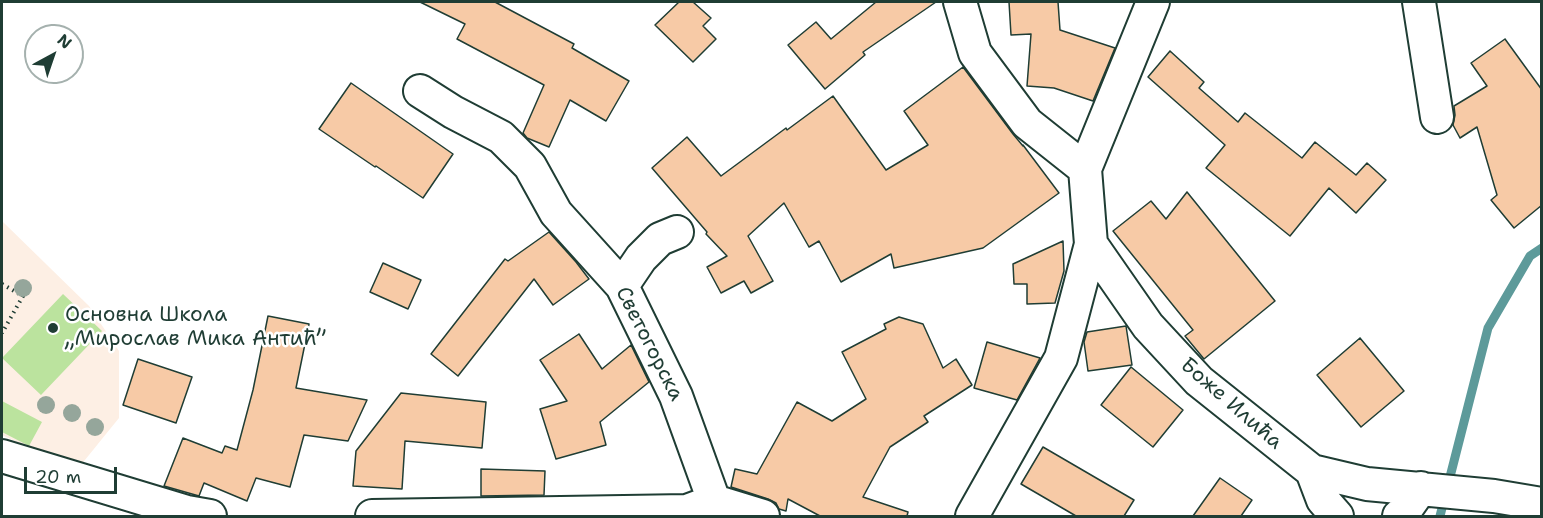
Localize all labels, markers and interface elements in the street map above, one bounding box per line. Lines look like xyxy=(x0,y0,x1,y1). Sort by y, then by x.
north arrow xyxy=(24,24,84,84)
text: N xyxy=(53,29,76,53)
street label: Светогорска xyxy=(609,283,689,405)
place label: Основна Школа „Мирослав Мика Антић” xyxy=(65,303,326,353)
marker: Основна Школа „Мирослав Мика Антић” xyxy=(46,321,60,335)
street label: Боже Илића xyxy=(1175,353,1287,455)
scale bar xyxy=(27,455,120,493)
text: 20 m xyxy=(35,465,81,489)

